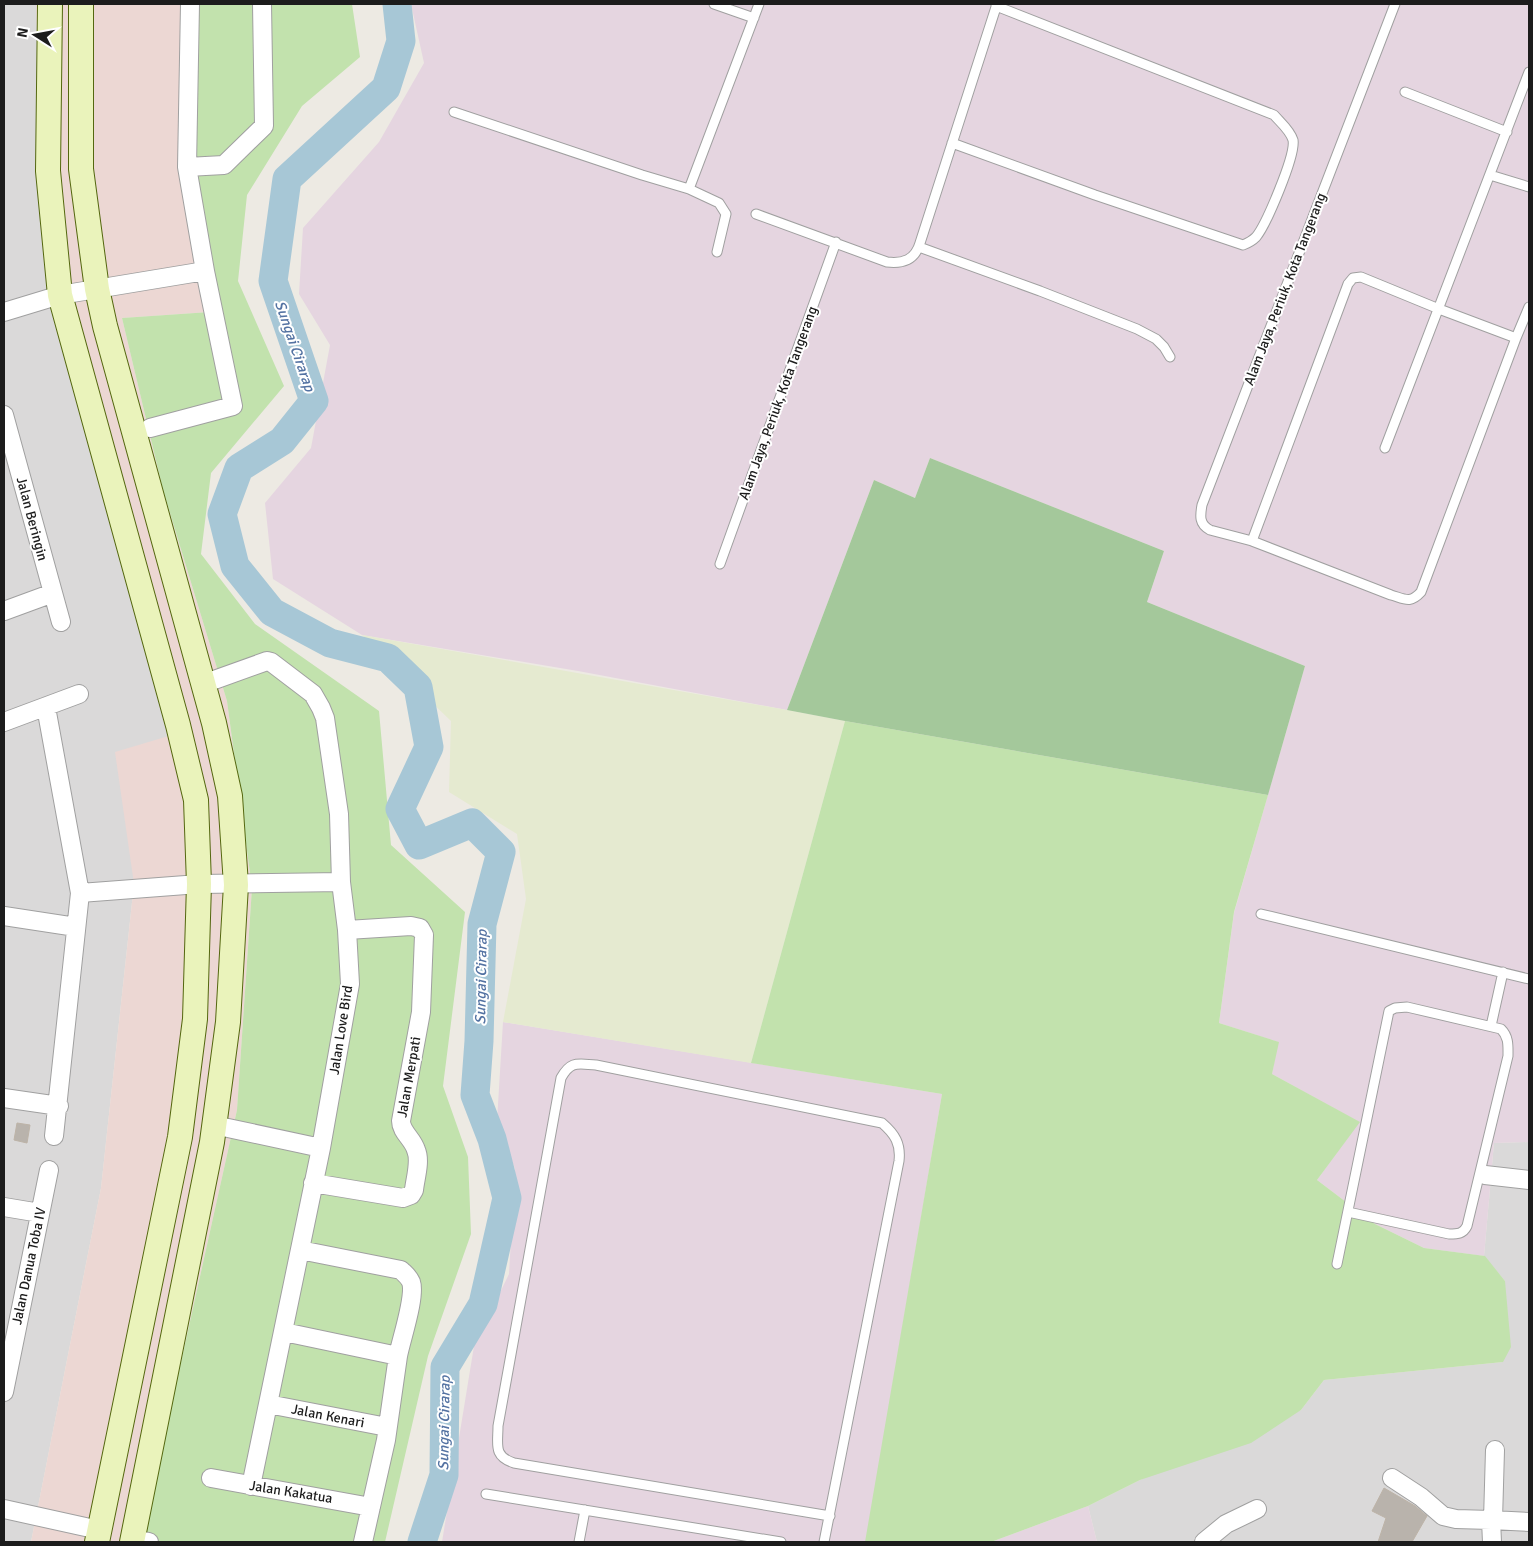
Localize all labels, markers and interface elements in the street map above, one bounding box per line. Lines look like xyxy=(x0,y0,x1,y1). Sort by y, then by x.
north arrow xyxy=(10,10,60,60)
text: N xyxy=(13,26,32,39)
street label: Alam Jaya, Periuk, Kota Tangerang xyxy=(1240,190,1330,388)
water label: Sungai Cirarap xyxy=(271,298,319,395)
street label: Alam Jaya, Periuk, Kota Tangerang xyxy=(735,304,821,502)
street label: Jalan Beringin xyxy=(13,475,51,563)
water label: Sungai Cirarap xyxy=(471,928,491,1025)
street label: Jalan Love Bird xyxy=(326,984,356,1076)
street label: Jalan Merpati xyxy=(394,1035,424,1119)
street label: Jalan Danua Toba IV xyxy=(8,1206,50,1326)
water label: Sungai Cirarap xyxy=(434,1374,454,1471)
street label: Jalan Kenari xyxy=(290,1401,366,1431)
street label: Jalan Kakatua xyxy=(248,1477,334,1507)

